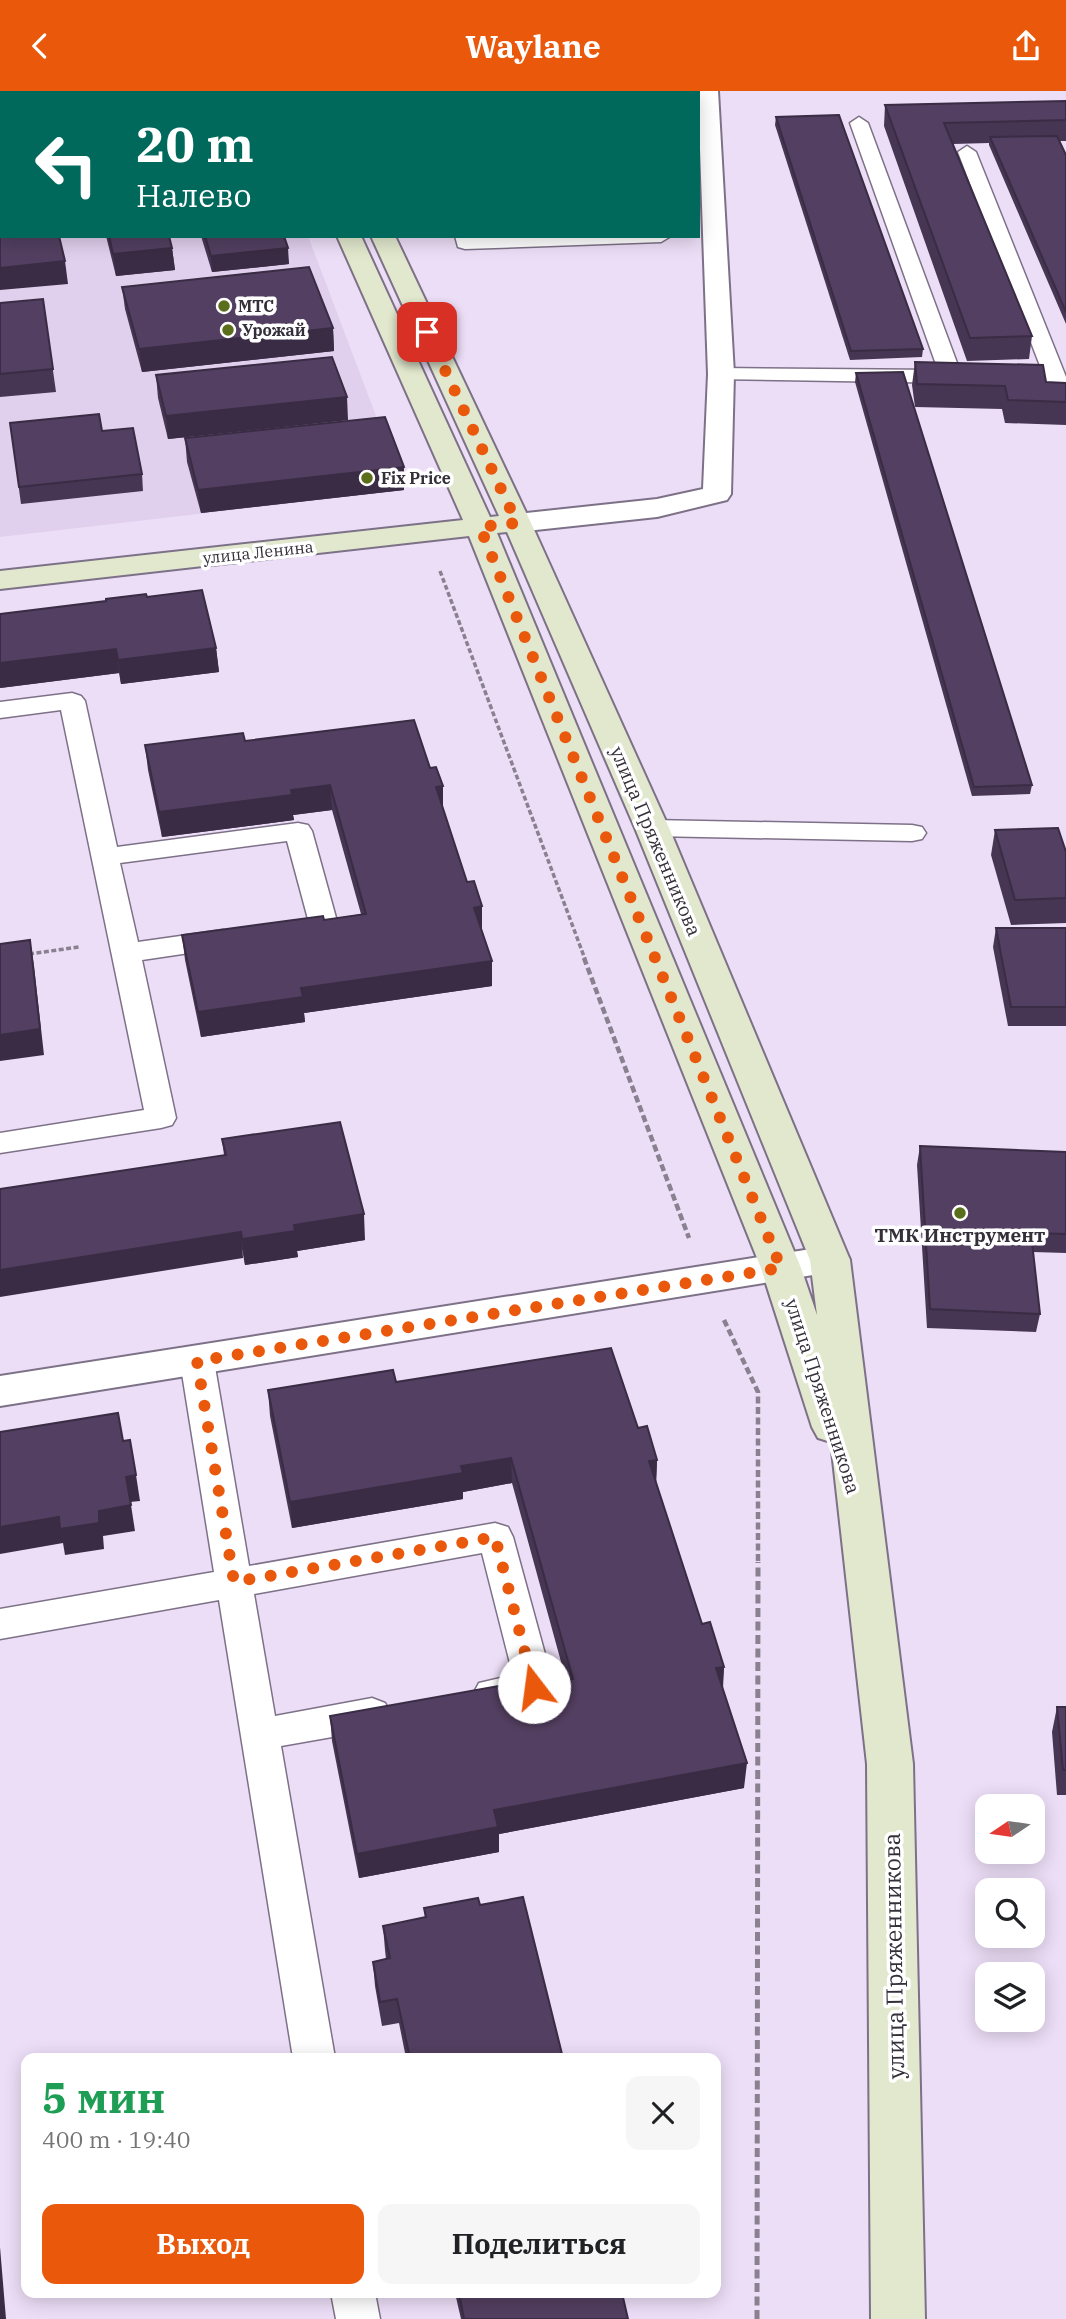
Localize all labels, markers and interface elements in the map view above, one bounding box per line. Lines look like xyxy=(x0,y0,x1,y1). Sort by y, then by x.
text: Waylane xyxy=(465,25,601,67)
icon: back xyxy=(21,27,59,65)
icon: share xyxy=(1007,27,1045,65)
text: 20 m xyxy=(136,112,254,175)
icon: left xyxy=(21,119,112,210)
text: Налево xyxy=(136,174,252,216)
place label: МТС xyxy=(238,296,274,316)
marker: МТС xyxy=(216,298,232,314)
pin xyxy=(397,302,457,362)
icon: arrive xyxy=(408,313,446,351)
place label: Урожай xyxy=(242,320,306,340)
marker: Урожай xyxy=(220,322,236,338)
place label: Fix Price xyxy=(381,468,451,488)
marker: Fix Price xyxy=(359,470,375,486)
street label: улица Ленина xyxy=(202,536,315,568)
street label: улица Пряженникова xyxy=(605,743,707,939)
marker: ТМК Инструмент xyxy=(952,1205,968,1221)
place label: ТМК Инструмент xyxy=(875,1223,1045,1247)
street label: улица Пряженникова xyxy=(780,1295,866,1497)
position arrow xyxy=(497,1650,571,1724)
north arrow xyxy=(975,1794,1045,1864)
map controls xyxy=(975,1794,1045,2032)
street label: улица Пряженникова xyxy=(876,1832,910,2080)
button: search xyxy=(975,1878,1045,1948)
button: layers xyxy=(975,1962,1045,2032)
text: 5 мин xyxy=(42,2070,165,2125)
button: close xyxy=(626,2076,700,2150)
text: 400 m · 19:40 xyxy=(42,2124,191,2154)
button: Выход xyxy=(42,2204,364,2284)
button: Поделиться xyxy=(378,2204,700,2284)

